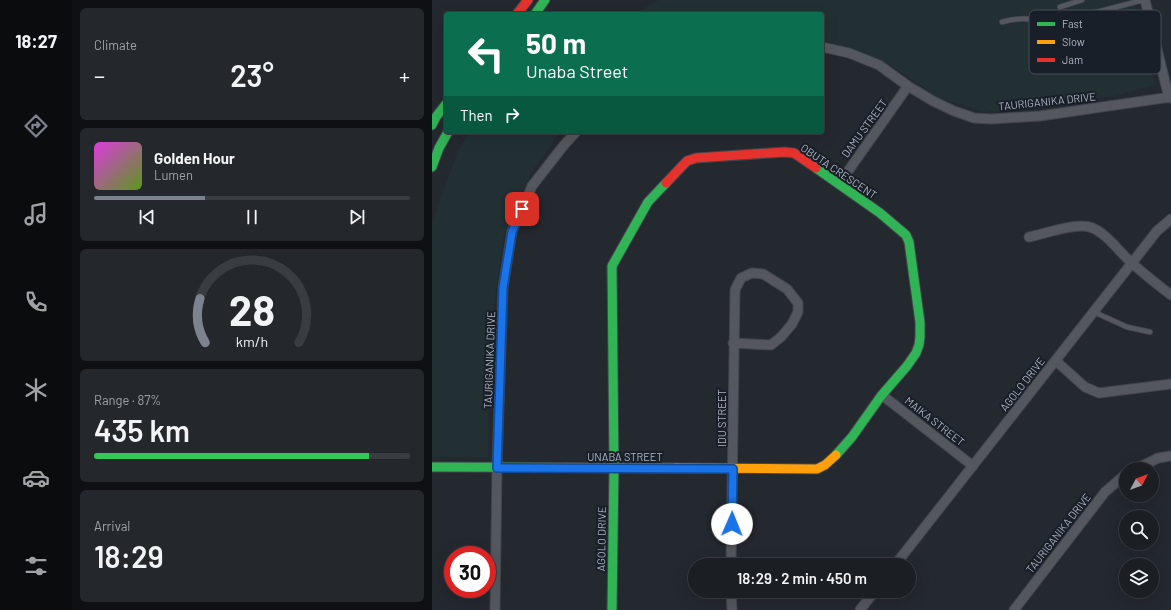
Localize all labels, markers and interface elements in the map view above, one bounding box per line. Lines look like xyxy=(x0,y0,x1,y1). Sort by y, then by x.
legend xyxy=(1029,10,1161,74)
text: Fast xyxy=(1062,17,1083,30)
text: 50 m xyxy=(526,26,586,60)
icon: left xyxy=(460,28,512,80)
text: 18:27 xyxy=(15,30,57,52)
text: Slow xyxy=(1062,35,1085,48)
text: Climate xyxy=(94,37,137,53)
text: Jam xyxy=(1062,53,1083,66)
text: 23° xyxy=(230,57,274,93)
text: Unaba Street xyxy=(526,60,628,82)
text: − xyxy=(94,62,105,88)
text: + xyxy=(399,62,410,88)
street label: TAURIGANIKA DRIVE xyxy=(998,89,1097,113)
street label: DAMU STREET xyxy=(838,96,890,160)
icon: right xyxy=(501,104,523,126)
text: Then xyxy=(460,106,493,124)
icon: directions xyxy=(22,112,50,140)
street label: OBUTA CRESCENT xyxy=(799,141,879,201)
text: Golden Hour xyxy=(154,149,235,167)
text: Lumen xyxy=(154,167,193,183)
pin xyxy=(505,192,539,226)
icon: arrive xyxy=(511,198,533,220)
icon: music xyxy=(22,200,50,228)
icon: previous xyxy=(136,206,158,228)
icon: pause xyxy=(241,206,263,228)
icon: next xyxy=(346,206,368,228)
text: 28 xyxy=(229,284,275,334)
icon: phone xyxy=(22,288,50,316)
street label: TAURIGANIKA DRIVE xyxy=(481,311,497,409)
text: km/h xyxy=(236,333,268,350)
street label: AGOLO DRIVE xyxy=(997,354,1047,414)
icon: climate xyxy=(22,376,50,404)
street label: IDU STREET xyxy=(715,389,728,447)
text: Range · 87% xyxy=(94,392,161,408)
street label: MAIKA STREET xyxy=(903,394,967,448)
text: 435 km xyxy=(94,412,190,448)
street label: UNABA STREET xyxy=(587,450,663,463)
north arrow xyxy=(1119,462,1159,502)
map controls xyxy=(1119,462,1159,598)
icon: car xyxy=(22,464,50,492)
street label: TAURIGANIKA DRIVE xyxy=(1023,490,1093,576)
position arrow xyxy=(711,503,753,545)
street label: AGOLO DRIVE xyxy=(594,506,608,571)
button: search xyxy=(1119,510,1159,550)
text: Arrival xyxy=(94,518,130,534)
text: 18:29 xyxy=(94,538,164,574)
speed limit sign: 30 xyxy=(444,546,496,598)
icon: filters xyxy=(22,552,50,580)
button: layers xyxy=(1119,558,1159,598)
text: 18:29 · 2 min · 450 m xyxy=(737,569,867,587)

